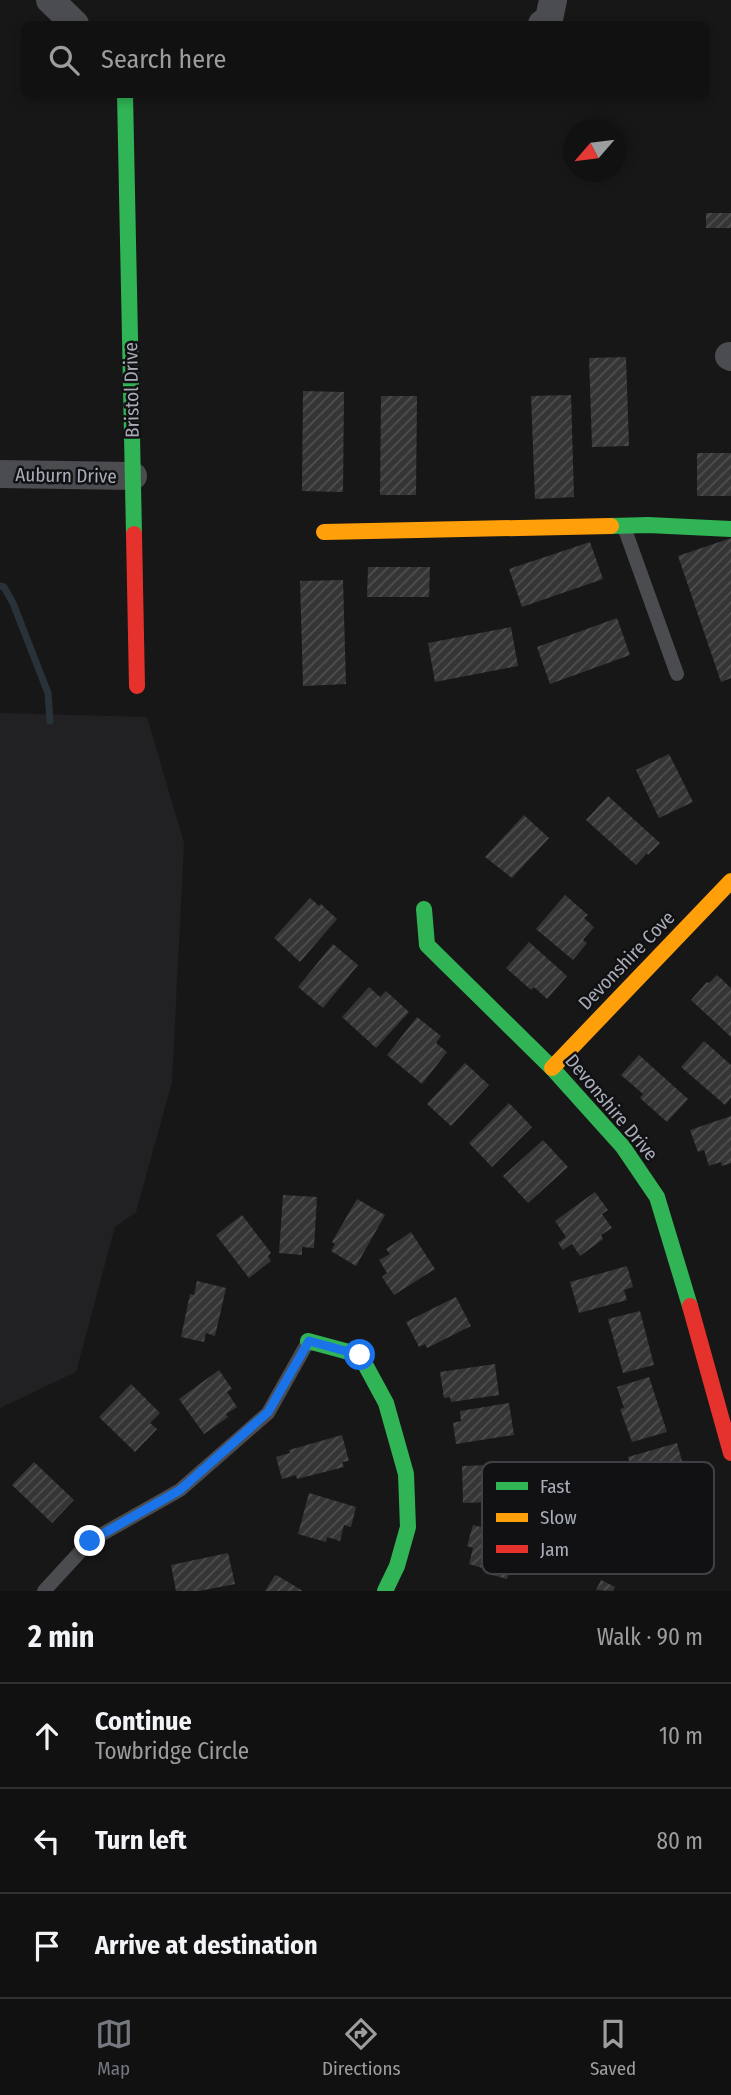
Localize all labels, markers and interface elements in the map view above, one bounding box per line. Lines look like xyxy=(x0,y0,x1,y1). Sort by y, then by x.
search box xyxy=(21,21,710,98)
icon: search xyxy=(45,41,83,79)
text: Search here xyxy=(101,44,226,75)
north arrow xyxy=(563,119,626,182)
street label: Bristol Drive xyxy=(119,342,144,438)
street label: Auburn Drive xyxy=(15,463,117,488)
street label: Devonshire Cove xyxy=(573,906,679,1015)
street label: Devonshire Drive xyxy=(560,1049,663,1165)
route start xyxy=(344,1339,375,1370)
legend xyxy=(482,1462,714,1574)
text: Fast xyxy=(540,1475,571,1498)
text: Slow xyxy=(540,1506,577,1529)
route end xyxy=(74,1525,105,1556)
text: Jam xyxy=(540,1538,569,1561)
text: 2 min xyxy=(28,1619,95,1655)
text: Walk · 90 m xyxy=(597,1623,703,1651)
text: Continue xyxy=(95,1706,192,1737)
icon: ahead xyxy=(28,1717,66,1755)
text: 10 m xyxy=(659,1722,703,1750)
text: Towbridge Circle xyxy=(95,1737,249,1765)
icon: left xyxy=(28,1822,66,1860)
text: Turn left xyxy=(95,1825,187,1856)
text: 80 m xyxy=(656,1827,703,1855)
icon: arrive xyxy=(28,1927,66,1965)
text: Arrive at destination xyxy=(95,1930,318,1961)
tab: Map xyxy=(95,2015,133,2080)
tab: Directions xyxy=(322,2015,401,2080)
tab: Saved xyxy=(590,2015,636,2080)

